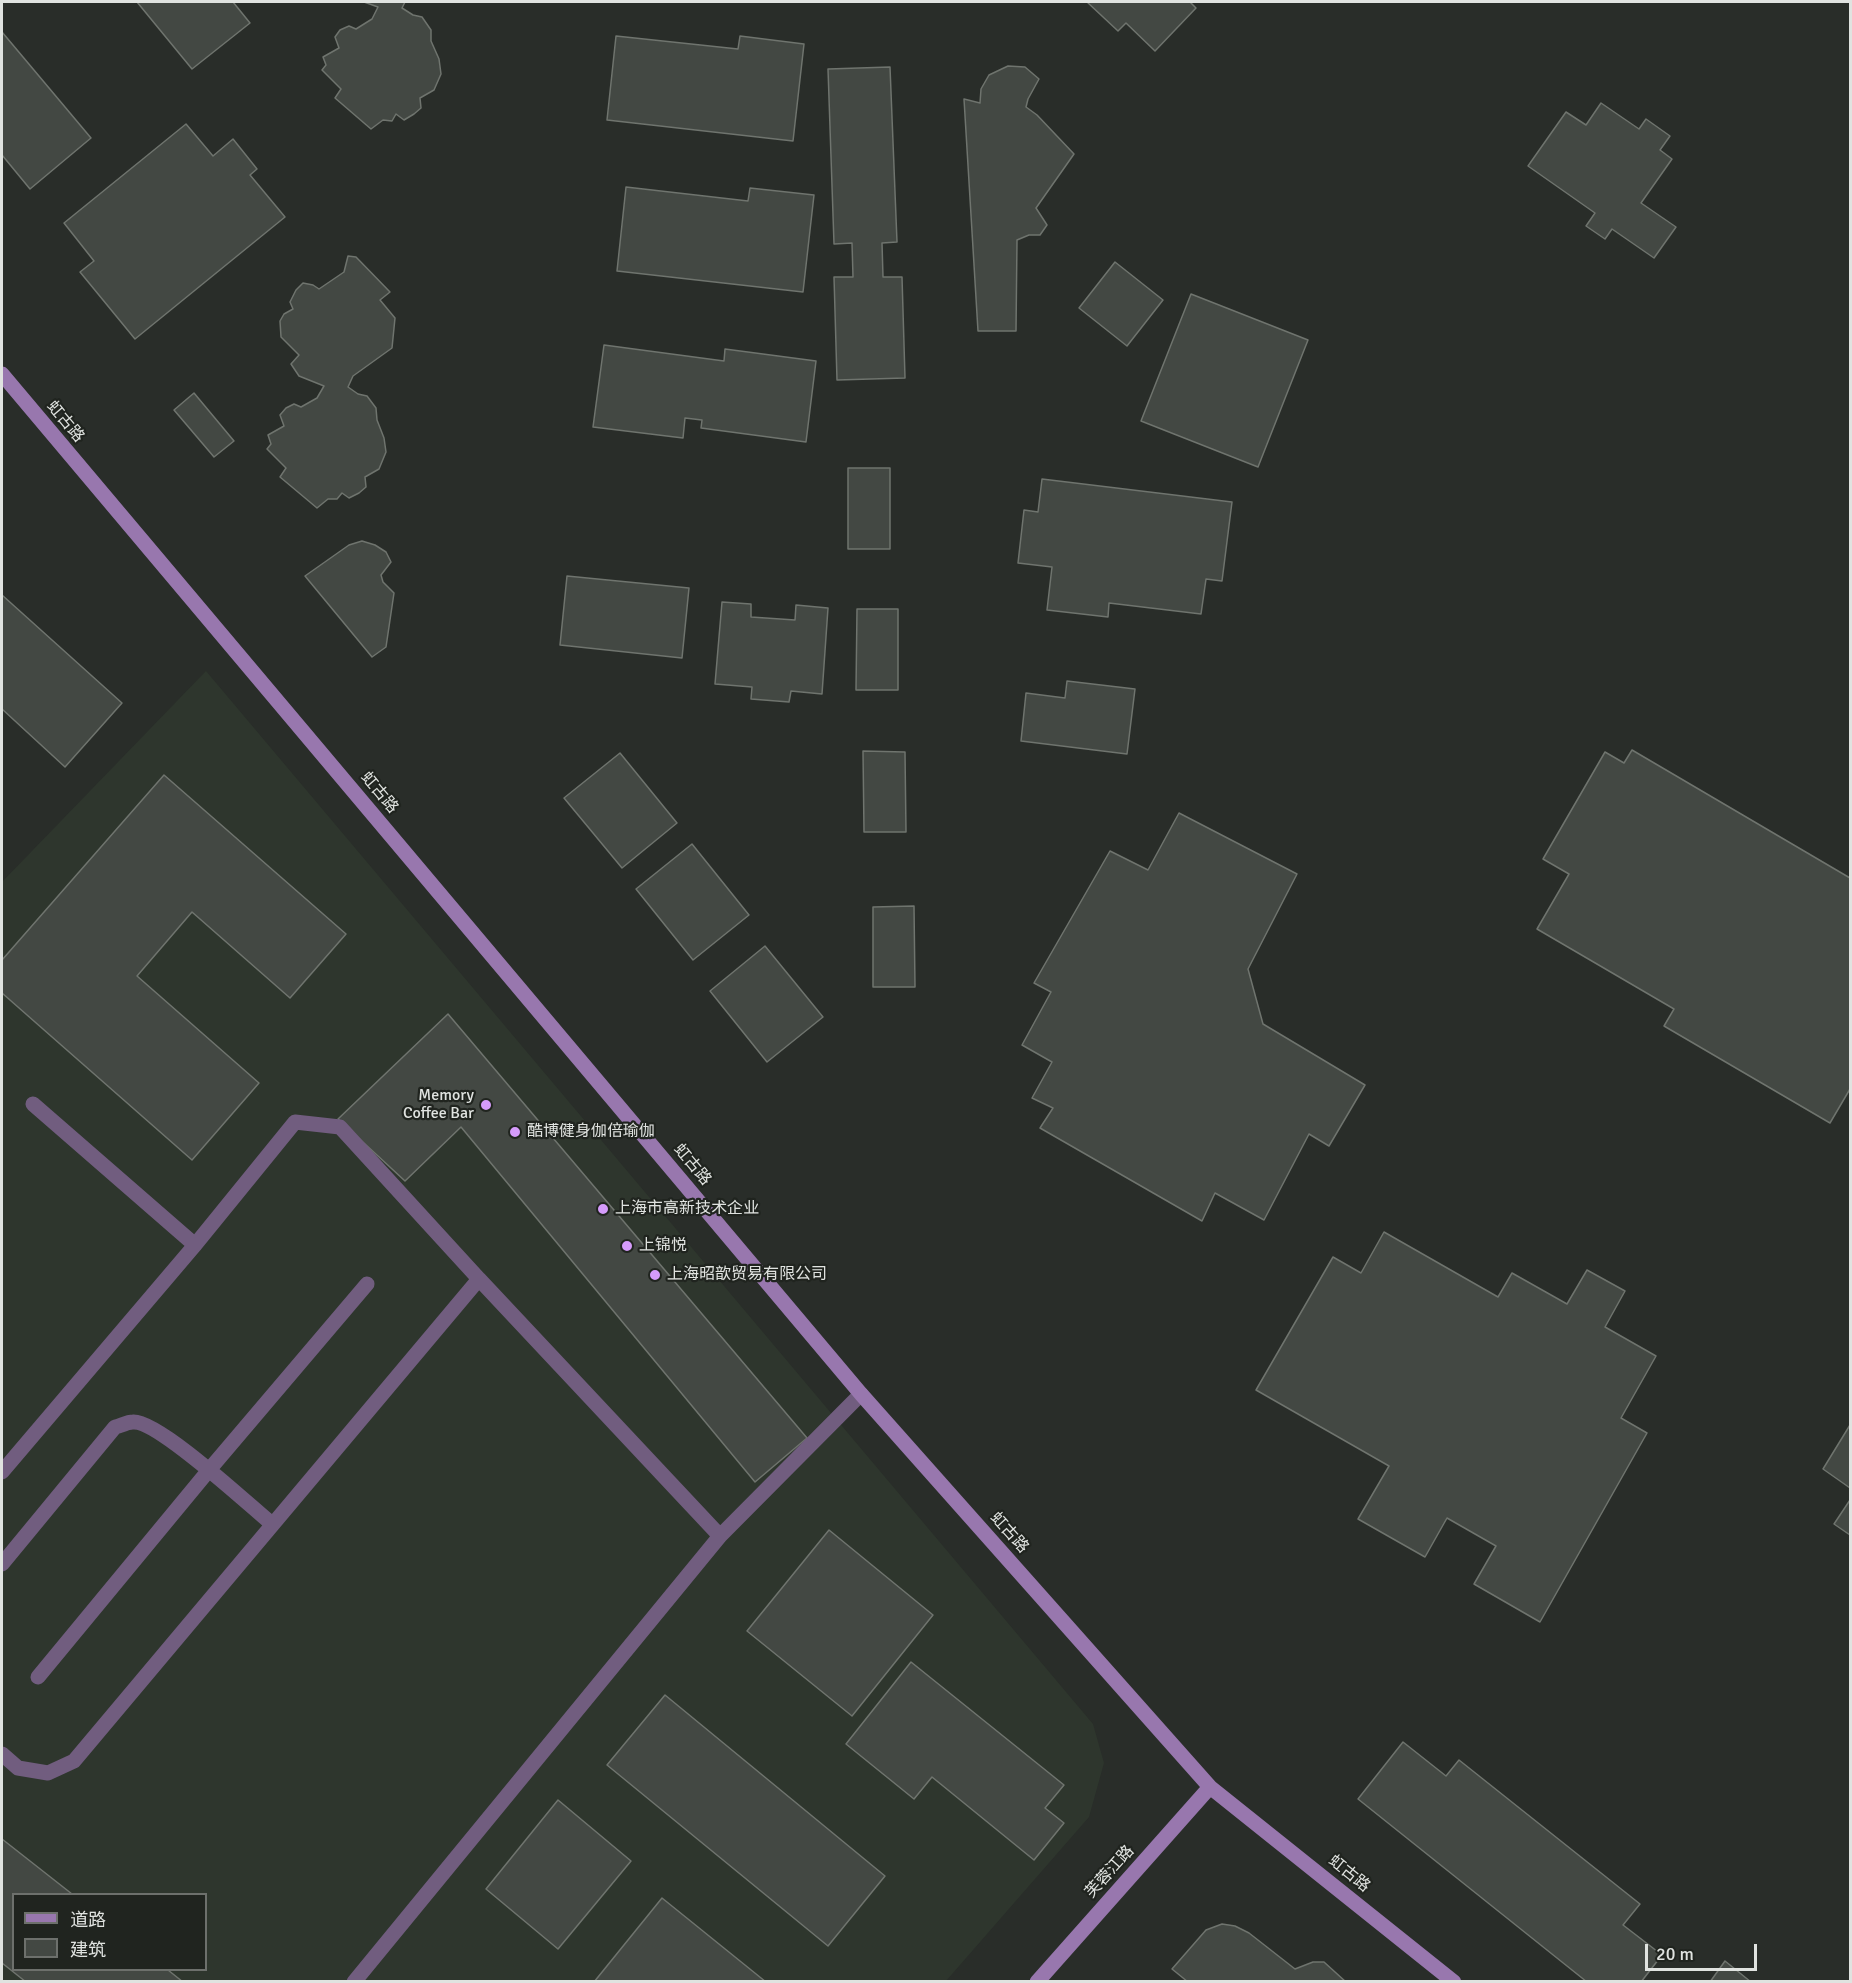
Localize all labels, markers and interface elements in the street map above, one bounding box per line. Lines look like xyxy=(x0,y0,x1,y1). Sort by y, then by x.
street label: 虹古路 xyxy=(42,397,88,447)
street label: 虹古路 xyxy=(356,768,402,818)
place label: Memory Coffee Bar xyxy=(403,1086,474,1124)
marker: Memory Coffee Bar xyxy=(479,1098,493,1112)
place label: 酷博健身伽倍瑜伽 xyxy=(527,1122,655,1142)
marker: 酷博健身伽倍瑜伽 xyxy=(508,1125,522,1139)
street label: 虹古路 xyxy=(669,1140,715,1190)
place label: 上海市高新技术企业 xyxy=(615,1199,759,1219)
marker: 上海市高新技术企业 xyxy=(596,1202,610,1216)
place label: 上锦悦 xyxy=(639,1236,687,1256)
marker: 上锦悦 xyxy=(620,1239,634,1253)
place label: 上海昭歆贸易有限公司 xyxy=(667,1265,827,1285)
marker: 上海昭歆贸易有限公司 xyxy=(648,1268,662,1282)
street label: 虹古路 xyxy=(986,1509,1032,1557)
street label: 芙蓉江路 xyxy=(1081,1842,1139,1902)
street label: 虹古路 xyxy=(1324,1851,1374,1897)
legend xyxy=(12,1893,207,1971)
text: 道路 xyxy=(70,1909,106,1931)
scale bar xyxy=(1648,1932,1760,1970)
text: 建筑 xyxy=(70,1939,106,1961)
text: 20 m xyxy=(1656,1943,1694,1965)

